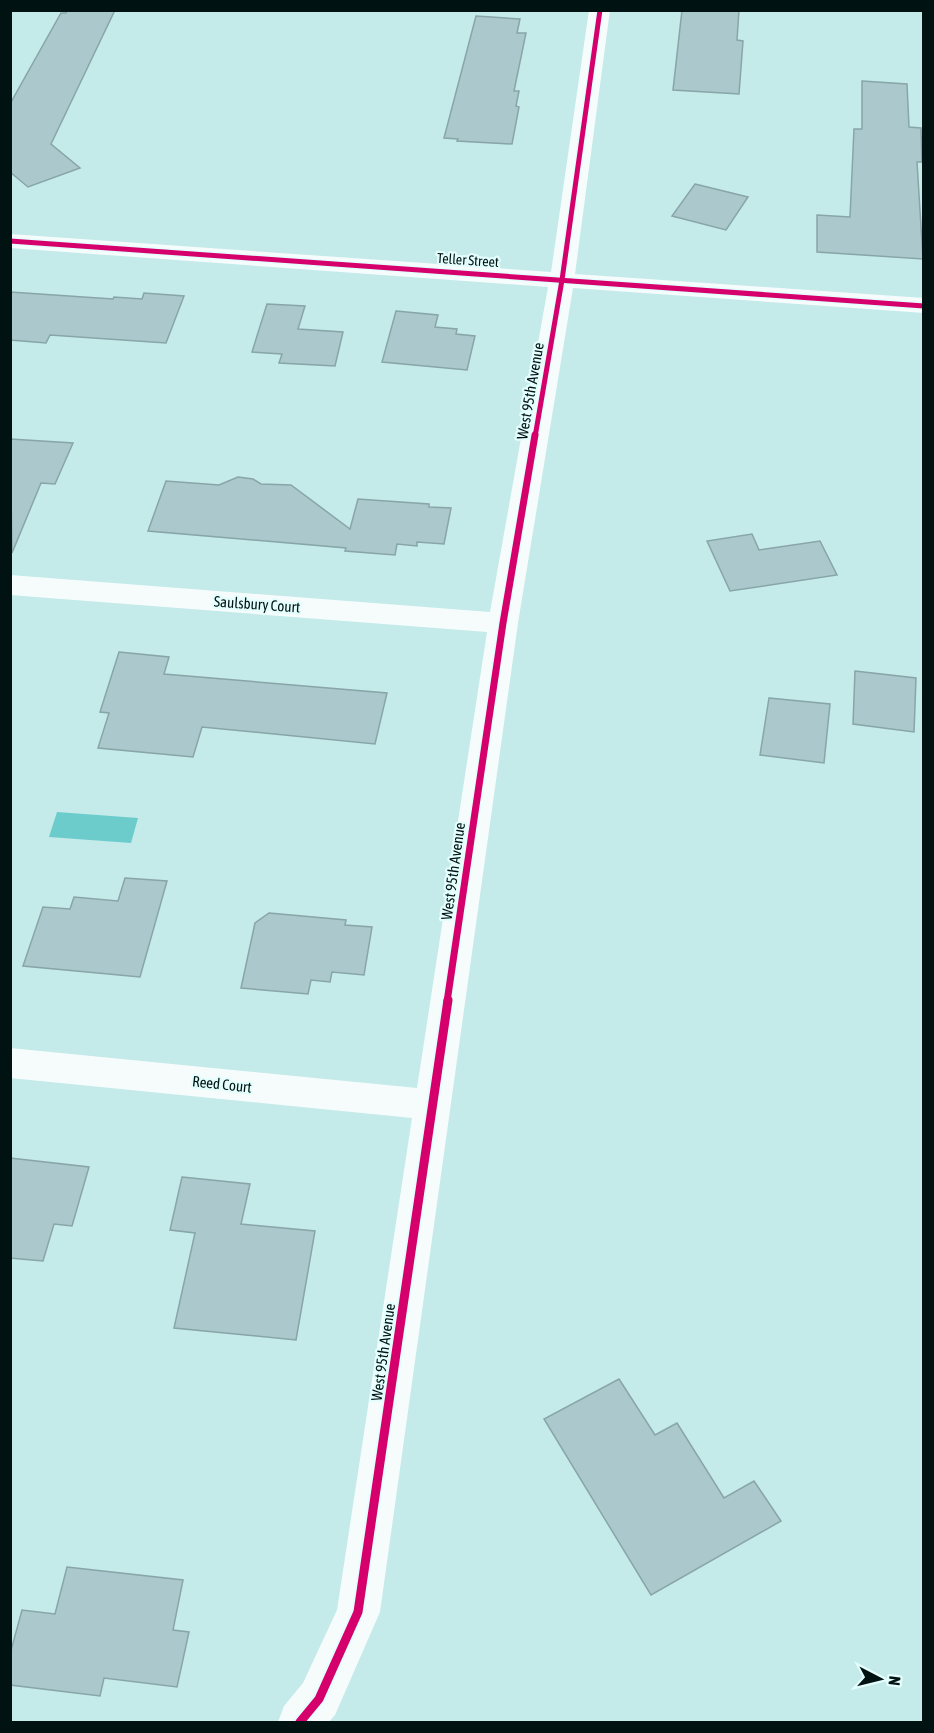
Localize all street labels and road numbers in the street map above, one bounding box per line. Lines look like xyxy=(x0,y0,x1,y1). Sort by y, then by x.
street label: Teller Street xyxy=(436,250,500,270)
street label: West 95th Avenue xyxy=(513,341,547,441)
street label: Saulsbury Court xyxy=(213,593,301,615)
street label: West 95th Avenue xyxy=(438,821,468,921)
street label: Reed Court xyxy=(191,1072,253,1096)
street label: West 95th Avenue xyxy=(368,1302,398,1402)

